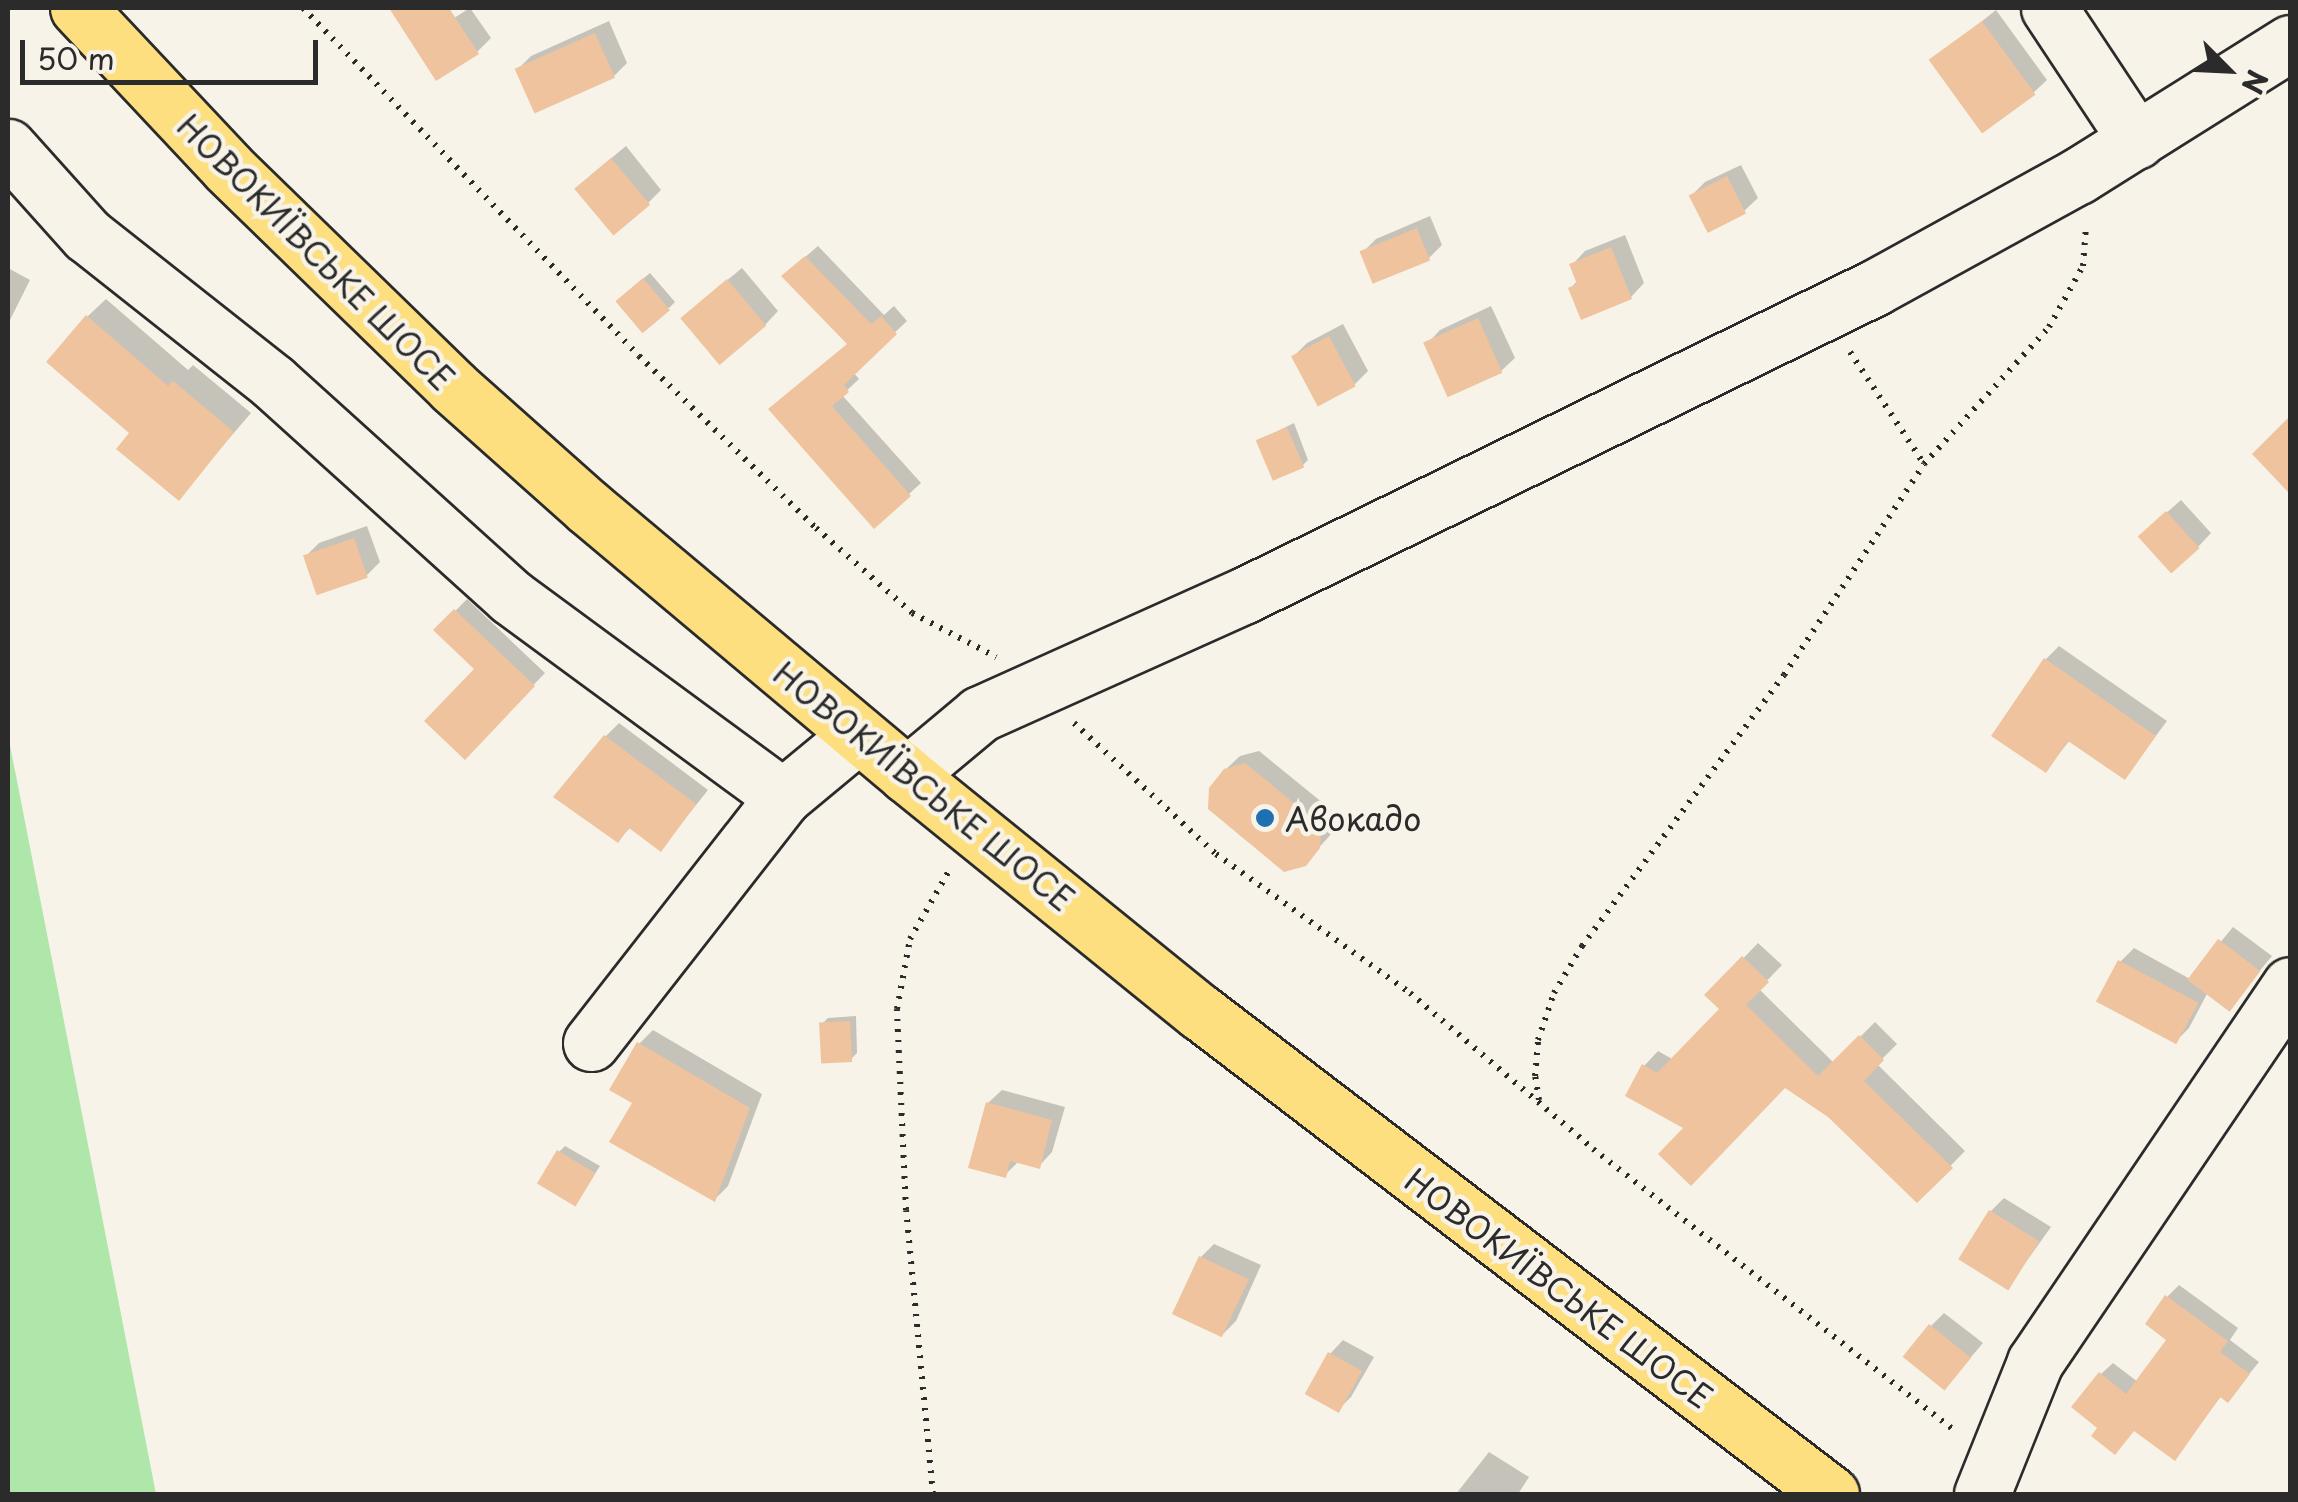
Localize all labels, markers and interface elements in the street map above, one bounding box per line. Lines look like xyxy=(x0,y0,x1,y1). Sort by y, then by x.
scale bar xyxy=(25,20,322,82)
north arrow xyxy=(2178,20,2278,120)
text: 50 m xyxy=(37,35,115,80)
text: N xyxy=(2232,64,2280,101)
street label: НОВОКИЇВСЬКЕ ШОСЕ xyxy=(170,106,462,398)
street label: НОВОКИЇВСЬКЕ ШОСЕ xyxy=(766,653,1082,919)
place label: Авокадо xyxy=(1285,799,1421,837)
marker: Авокадо xyxy=(1254,807,1276,829)
street label: НОВОКИЇВСЬКЕ ШОСЕ xyxy=(1398,1160,1720,1416)

